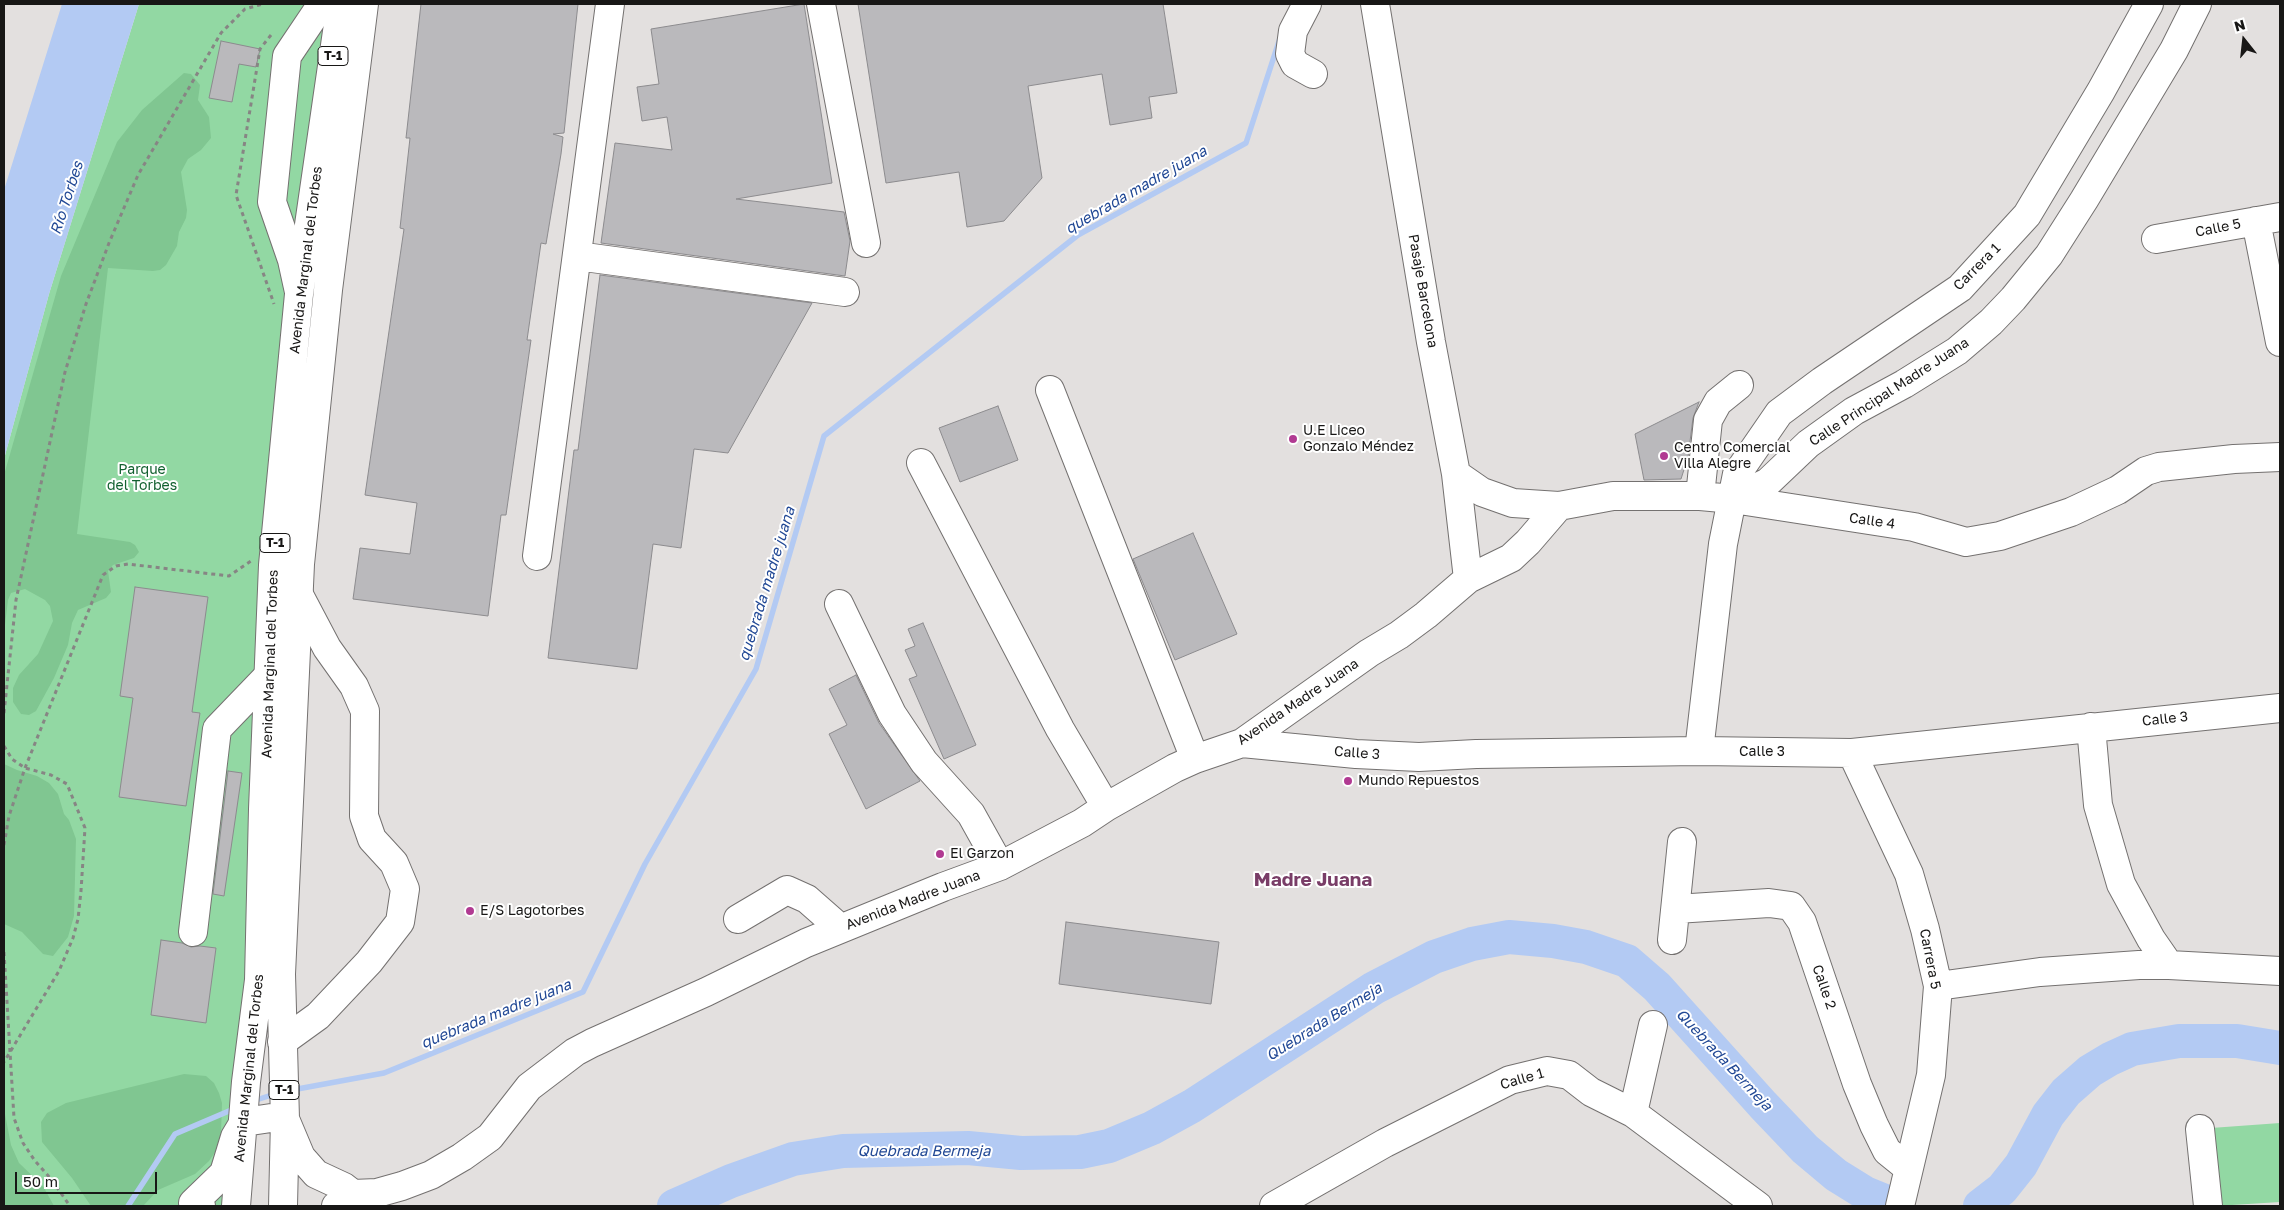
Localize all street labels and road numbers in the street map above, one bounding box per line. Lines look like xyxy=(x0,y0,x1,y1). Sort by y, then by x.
road number: T-1 xyxy=(318,46,348,66)
street label: Avenida Marginal del Torbes xyxy=(286,165,326,355)
street label: Calle 5 xyxy=(2194,215,2242,241)
street label: Pasaje Barcelona xyxy=(1405,233,1441,349)
street label: Carrera 1 xyxy=(1950,240,2004,294)
street label: Calle Principal Madre Juana xyxy=(1806,334,1972,450)
street label: Calle 4 xyxy=(1848,509,1896,533)
road number: T-1 xyxy=(260,534,290,552)
street label: Avenida Marginal del Torbes xyxy=(258,569,282,759)
street label: Avenida Madre Juana xyxy=(1234,655,1362,749)
street label: Calle 3 xyxy=(2141,708,2189,730)
street label: Calle 3 xyxy=(1333,743,1381,763)
street label: Calle 3 xyxy=(1739,744,1785,760)
street label: Avenida Madre Juana xyxy=(843,867,983,933)
street label: Carrera 5 xyxy=(1916,927,1944,991)
street label: Calle 2 xyxy=(1809,963,1839,1011)
street label: Avenida Marginal del Torbes xyxy=(231,973,267,1163)
street label: Calle 1 xyxy=(1498,1065,1546,1093)
road number: T-1 xyxy=(269,1080,299,1100)

